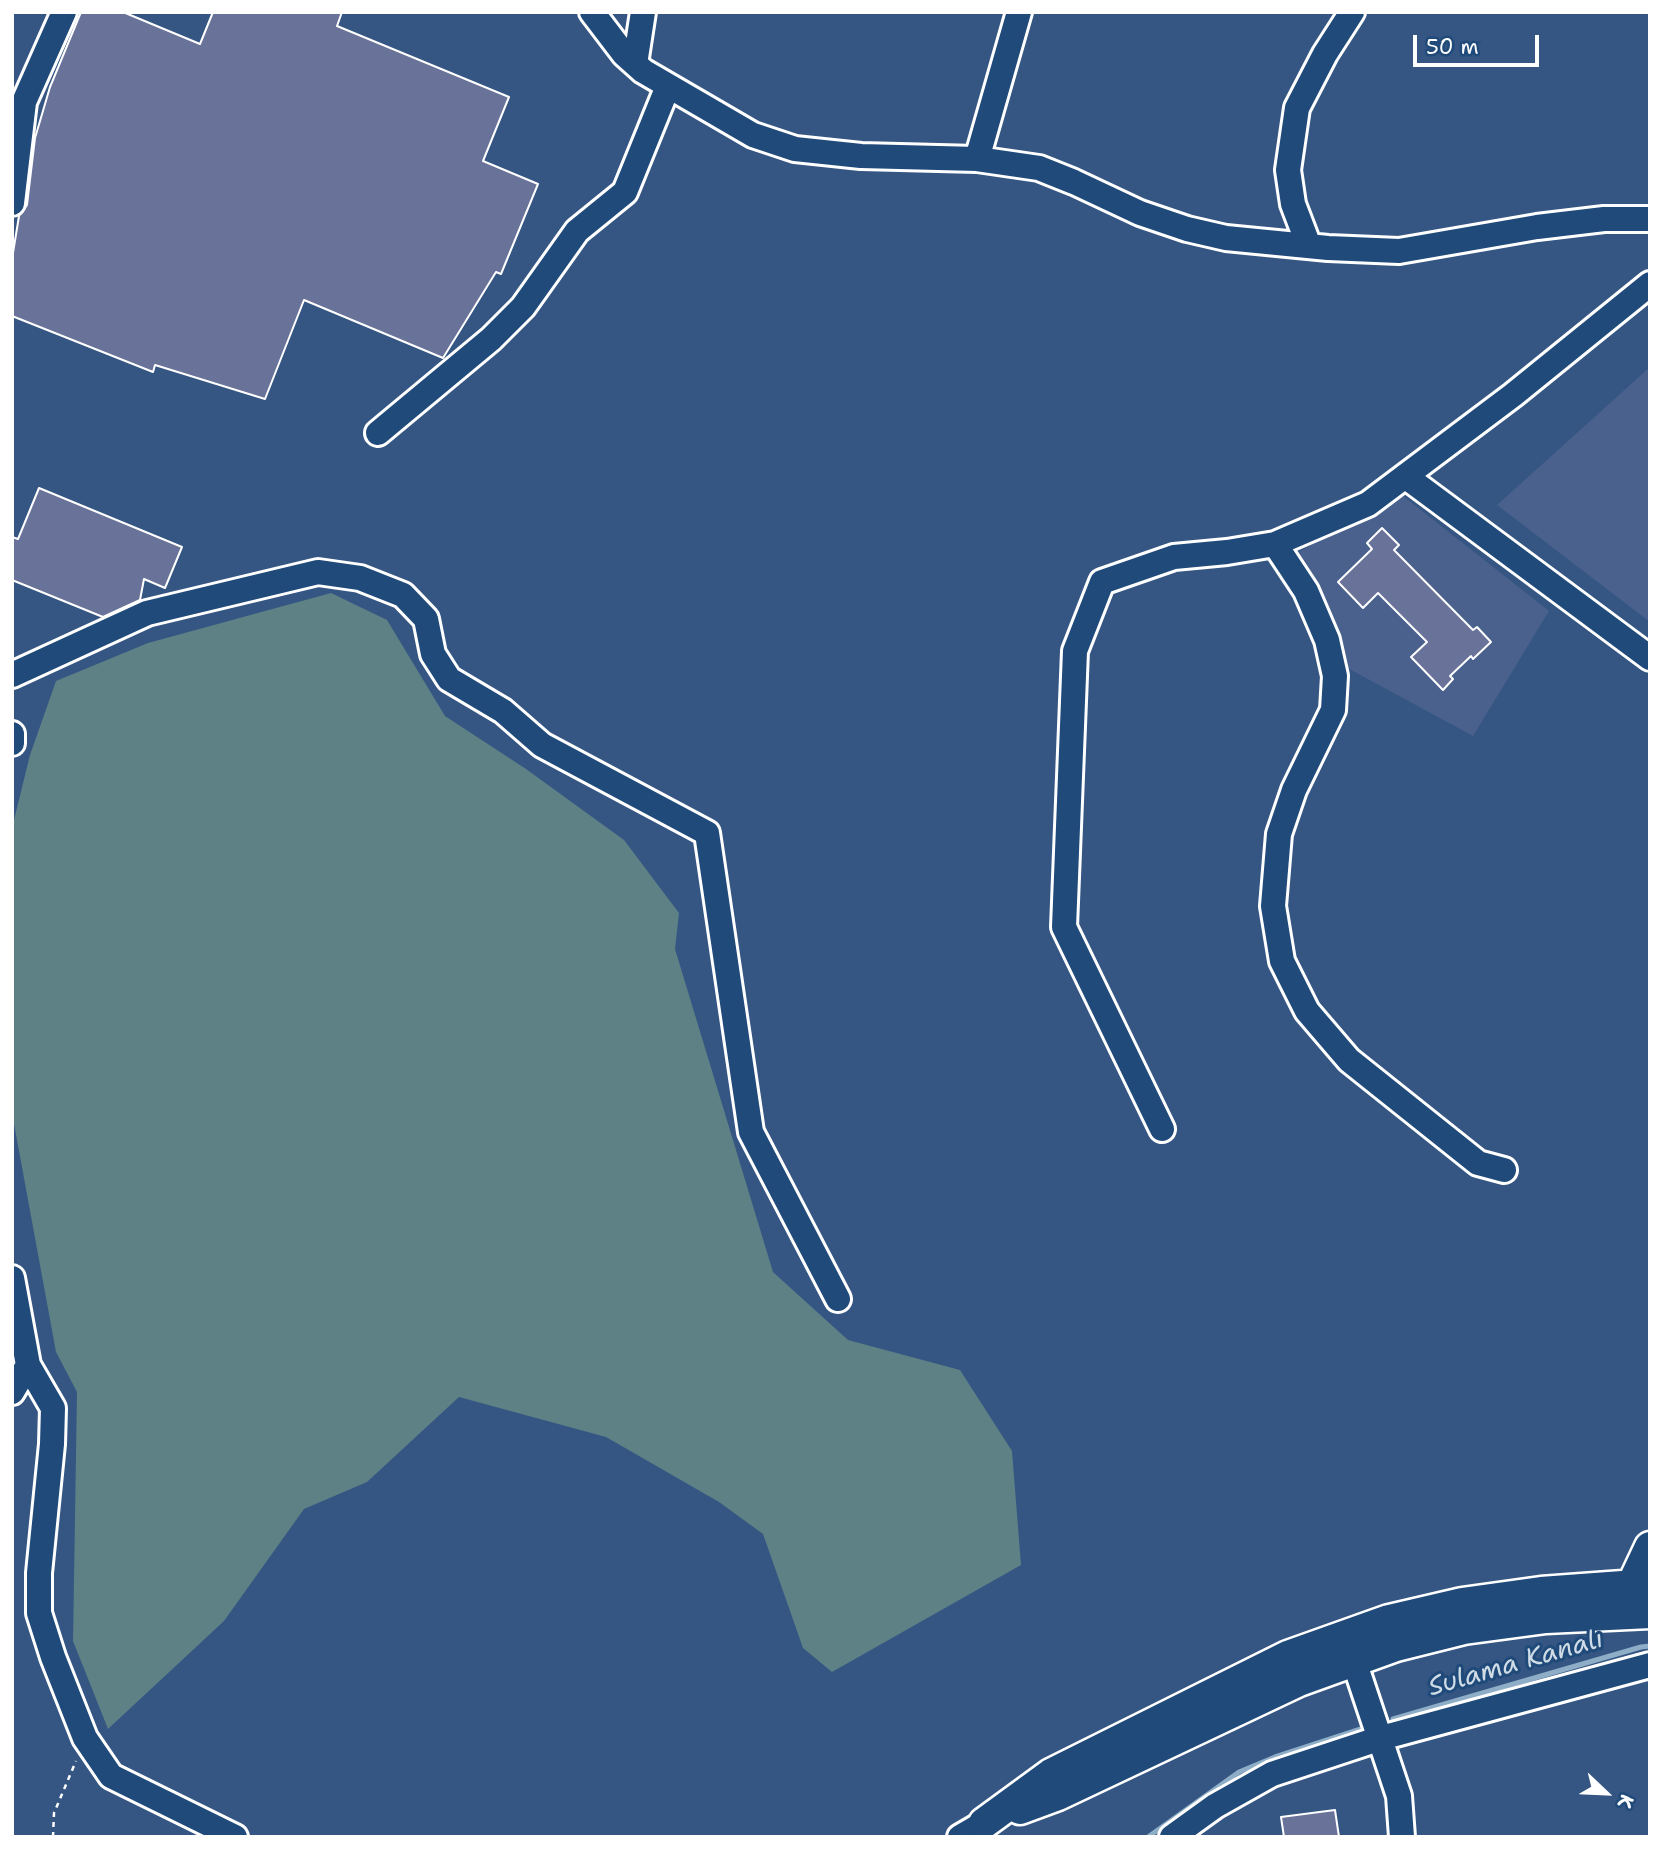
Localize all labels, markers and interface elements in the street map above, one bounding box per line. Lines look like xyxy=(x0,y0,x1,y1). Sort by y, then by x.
scale bar xyxy=(1417,21,1543,65)
text: 50 m xyxy=(1426,33,1479,61)
water label: Sulama Kanalı xyxy=(1425,1624,1607,1704)
north arrow xyxy=(1571,1758,1641,1828)
text: K xyxy=(1612,1791,1640,1812)

